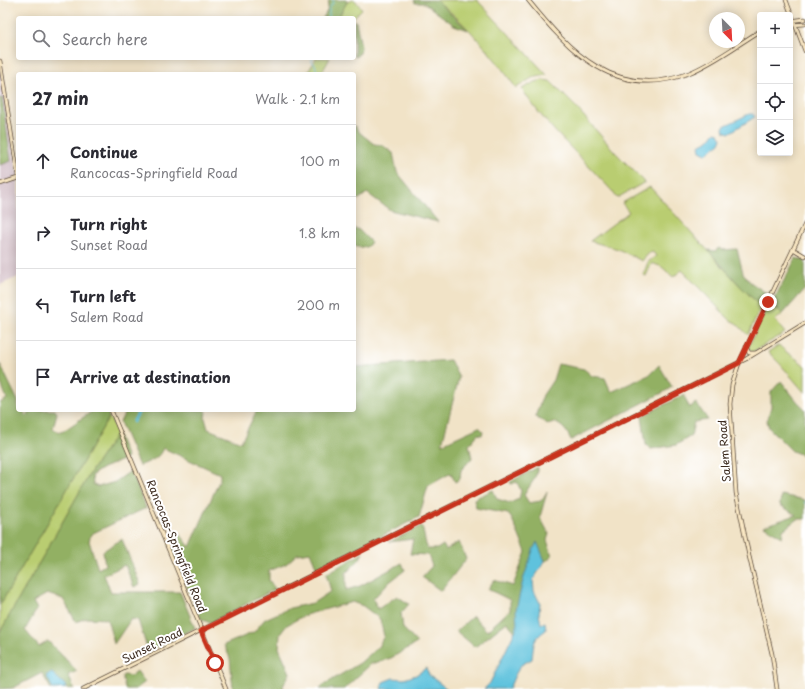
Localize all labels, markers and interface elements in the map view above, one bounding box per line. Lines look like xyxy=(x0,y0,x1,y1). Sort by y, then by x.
north arrow xyxy=(709,12,745,48)
map controls xyxy=(757,12,793,156)
button: + xyxy=(757,12,793,48)
search box xyxy=(16,16,356,60)
icon: search xyxy=(30,27,52,49)
text: Search here xyxy=(62,27,148,50)
button: − xyxy=(757,48,793,84)
button: locate xyxy=(757,84,793,120)
text: 27 min xyxy=(32,85,89,111)
text: Walk · 2.1 km xyxy=(255,89,340,108)
button: layers xyxy=(757,120,793,156)
text: Continue xyxy=(70,140,138,163)
icon: ahead xyxy=(32,150,54,172)
text: 100 m xyxy=(300,151,340,170)
text: Rancocas-Springfield Road xyxy=(70,163,238,182)
text: Turn right xyxy=(70,212,147,235)
icon: right xyxy=(32,222,54,244)
text: 1.8 km xyxy=(299,223,340,242)
text: Sunset Road xyxy=(70,235,148,254)
text: Turn left xyxy=(70,284,136,307)
route end xyxy=(759,293,777,311)
icon: left xyxy=(32,294,54,316)
text: 200 m xyxy=(297,295,340,314)
text: Salem Road xyxy=(70,307,144,326)
text: Arrive at destination xyxy=(70,365,231,388)
icon: arrive xyxy=(32,366,54,388)
street label: Salem Road xyxy=(713,419,735,483)
street label: Rancocas-Springfield Road xyxy=(142,477,212,615)
street label: Sunset Road xyxy=(119,623,185,667)
route start xyxy=(206,654,224,672)

